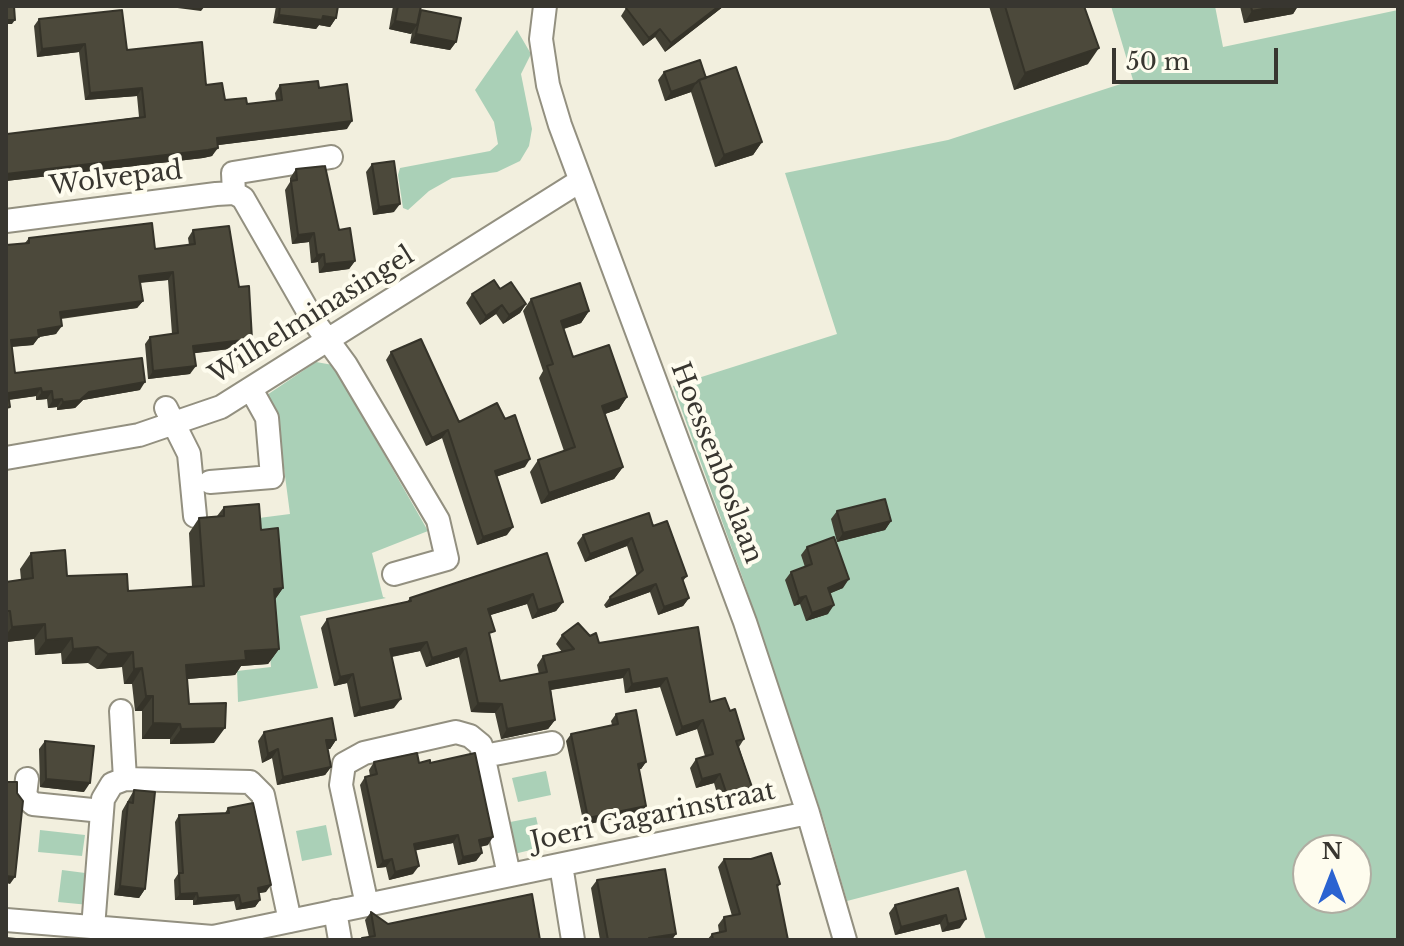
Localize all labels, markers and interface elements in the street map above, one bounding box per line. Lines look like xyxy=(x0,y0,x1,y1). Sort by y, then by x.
scale bar xyxy=(1116,32,1282,82)
text: 50 m xyxy=(1126,47,1189,76)
street label: Wolvepad xyxy=(48,155,184,203)
street label: Wilhelminasingel xyxy=(204,240,420,392)
street label: Hoessenboslaan xyxy=(663,358,769,568)
street label: Joeri Gagarinstraat xyxy=(528,776,778,858)
north arrow xyxy=(1292,834,1372,914)
text: N xyxy=(1322,838,1342,865)

